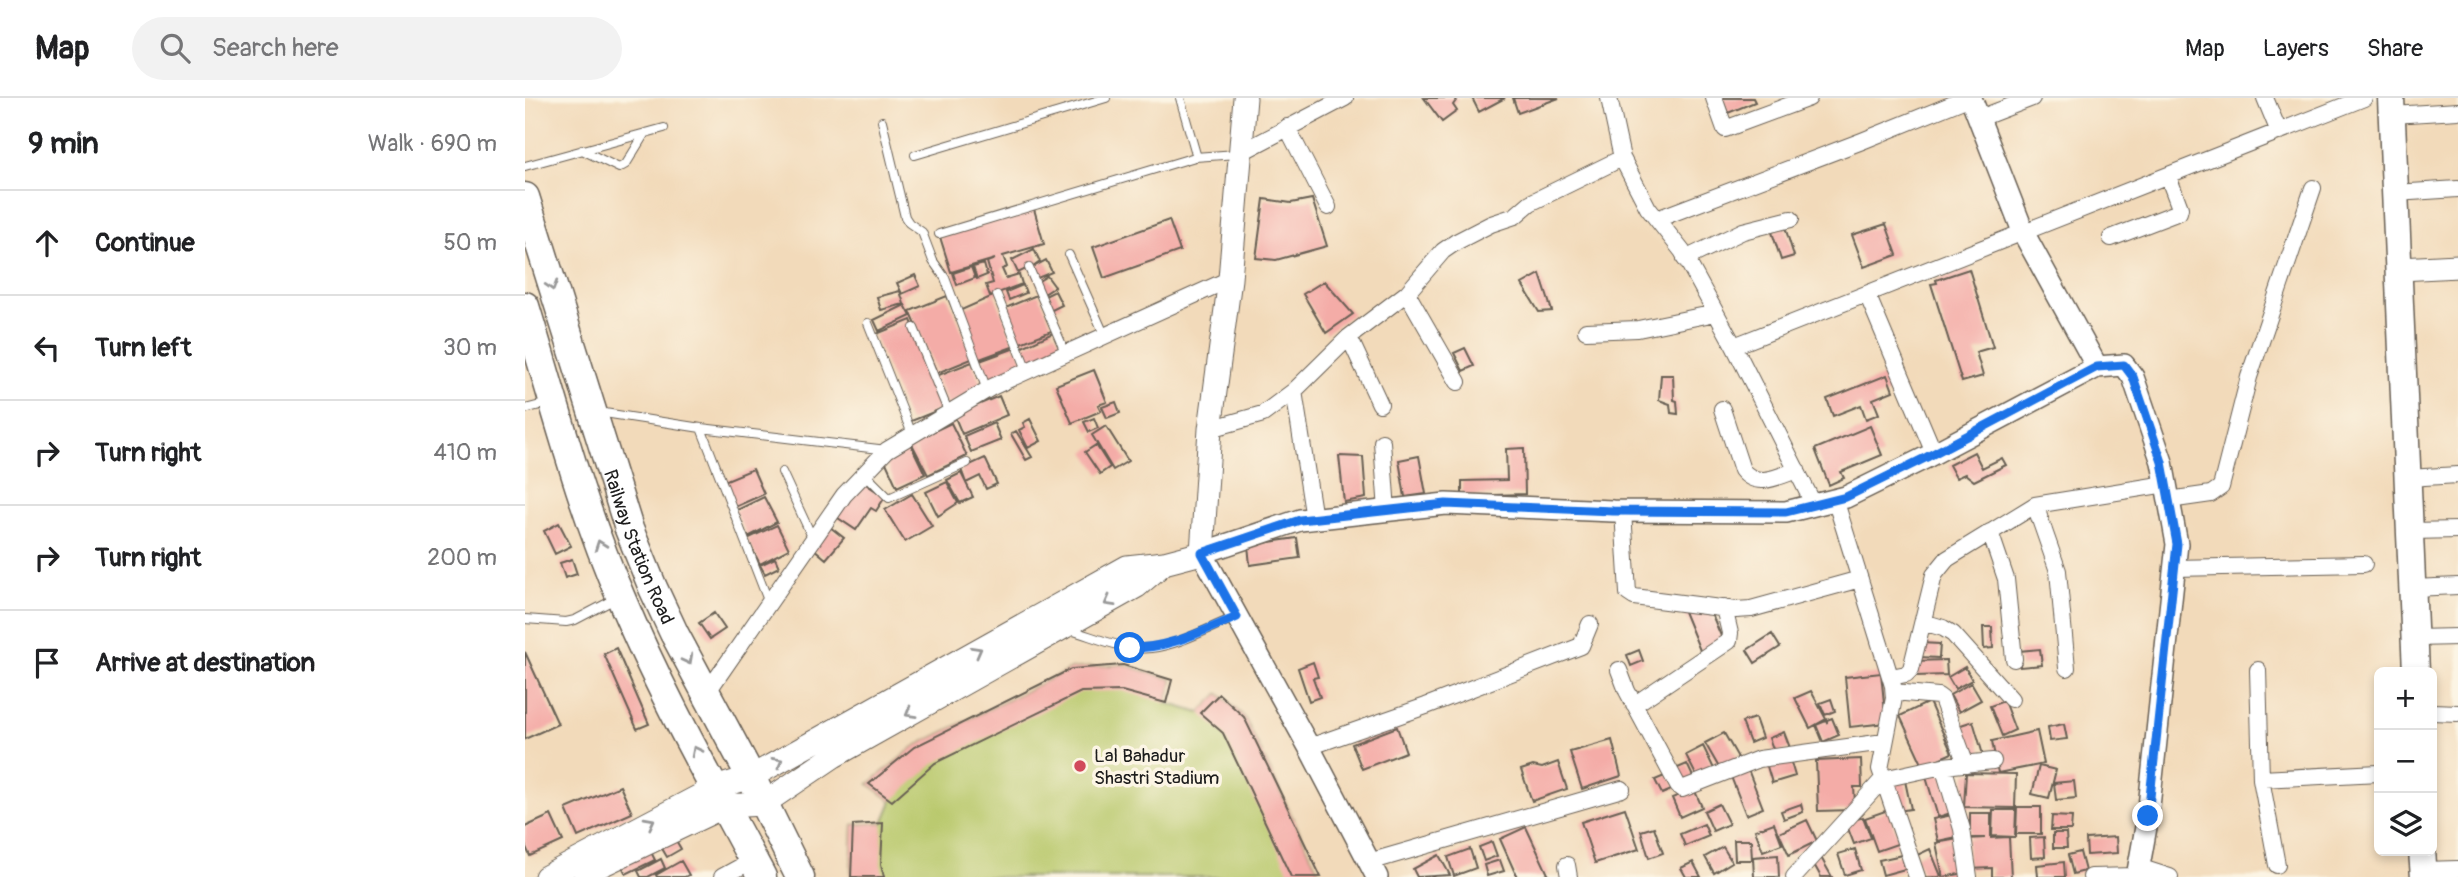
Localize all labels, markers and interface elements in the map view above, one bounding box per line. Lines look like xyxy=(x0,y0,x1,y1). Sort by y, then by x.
search box xyxy=(132,17,622,80)
text: Map xyxy=(35,28,90,69)
icon: search xyxy=(156,29,194,67)
text: Search here xyxy=(212,32,339,64)
text: Map xyxy=(2185,34,2225,63)
text: Layers xyxy=(2263,34,2329,63)
text: Share xyxy=(2367,34,2423,63)
text: 9 min xyxy=(28,125,99,162)
text: Walk · 690 m xyxy=(368,129,497,158)
icon: ahead xyxy=(28,224,66,262)
text: Continue xyxy=(95,227,195,259)
text: 50 m xyxy=(443,228,497,257)
one-way arrow xyxy=(543,280,558,292)
icon: left xyxy=(28,329,66,367)
text: Turn left xyxy=(95,332,191,364)
text: 30 m xyxy=(443,333,497,362)
icon: right xyxy=(28,434,66,472)
text: Turn right xyxy=(95,437,201,469)
text: 410 m xyxy=(434,438,497,467)
street label: Railway Station Road xyxy=(598,467,679,628)
icon: right xyxy=(28,539,66,577)
one-way arrow xyxy=(594,540,608,552)
text: Turn right xyxy=(95,542,201,574)
text: 200 m xyxy=(427,543,497,572)
one-way arrow xyxy=(1103,594,1116,607)
route start xyxy=(1114,632,1145,663)
icon: arrive xyxy=(28,644,66,682)
one-way arrow xyxy=(969,646,982,659)
text: Arrive at destination xyxy=(95,647,315,679)
one-way arrow xyxy=(680,653,693,665)
map controls xyxy=(2374,667,2437,856)
button: + xyxy=(2374,667,2437,730)
one-way arrow xyxy=(905,705,917,718)
button: − xyxy=(2374,730,2437,793)
place label: Lal Bahadur Shastri Stadium xyxy=(1094,744,1220,790)
one-way arrow xyxy=(691,746,705,758)
one-way arrow xyxy=(771,757,783,770)
marker: Lal Bahadur Shastri Stadium xyxy=(1072,758,1088,774)
button: layers xyxy=(2374,793,2437,856)
route end xyxy=(2132,800,2163,831)
one-way arrow xyxy=(643,817,655,831)

